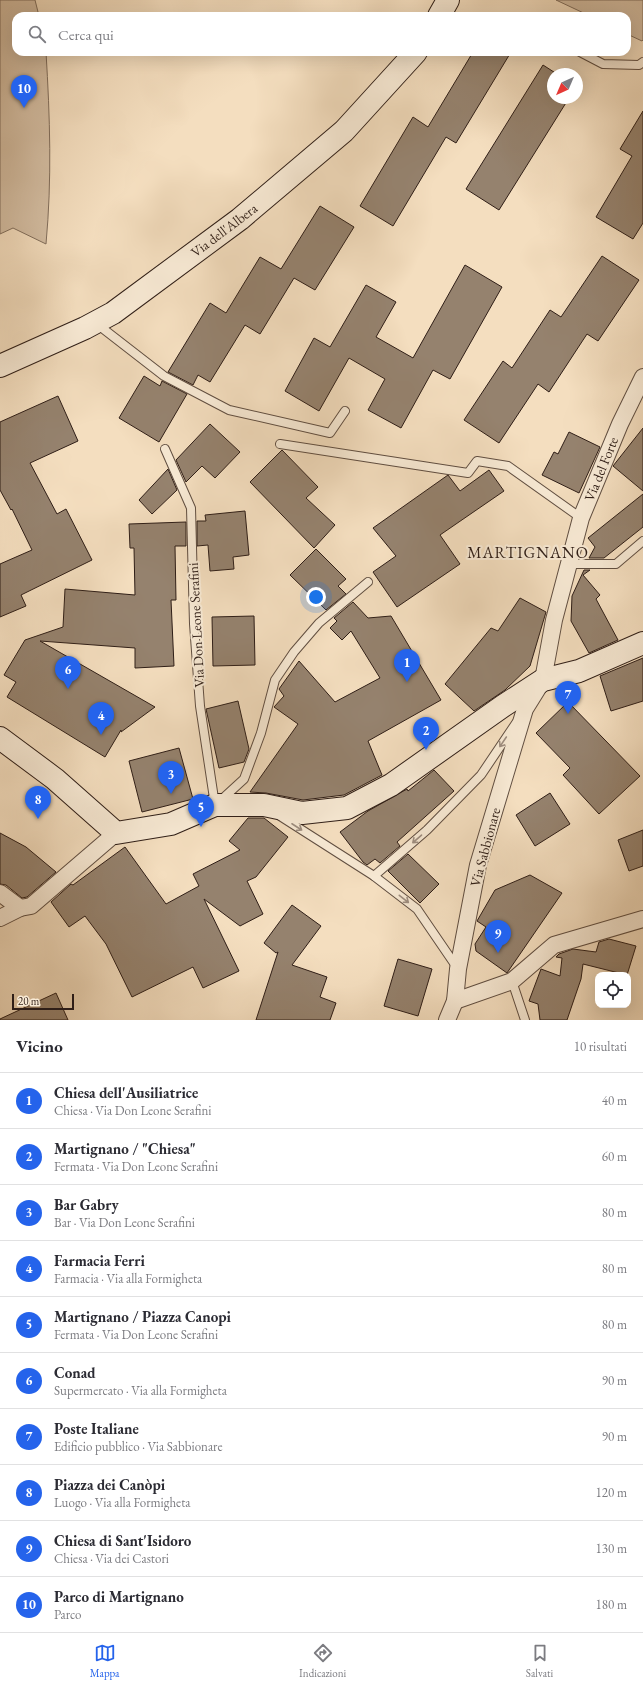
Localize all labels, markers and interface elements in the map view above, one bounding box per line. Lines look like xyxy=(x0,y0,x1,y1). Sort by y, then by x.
search box xyxy=(12,12,631,56)
icon: search xyxy=(26,23,48,45)
text: Cerca qui xyxy=(58,25,114,44)
north arrow xyxy=(547,68,583,104)
pin: 10 xyxy=(11,75,37,108)
street label: Via dell'Albera xyxy=(187,199,261,261)
street label: Via del Forte xyxy=(580,434,622,504)
district label: MARTIGNANO xyxy=(467,542,589,563)
street label: Via Don Leone Serafini xyxy=(184,562,208,688)
your location xyxy=(306,587,326,607)
pin: 1 xyxy=(394,649,420,682)
pin: 6 xyxy=(55,656,81,689)
pin: 7 xyxy=(555,681,581,714)
pin: 4 xyxy=(88,702,114,735)
pin: 2 xyxy=(413,717,439,750)
one-way arrow xyxy=(499,736,507,747)
pin: 3 xyxy=(158,761,184,794)
pin: 8 xyxy=(25,786,51,819)
pin: 5 xyxy=(188,794,214,827)
street label: Via Sabbionare xyxy=(466,805,504,888)
one-way arrow xyxy=(291,823,302,831)
one-way arrow xyxy=(412,834,423,843)
one-way arrow xyxy=(399,895,410,904)
pin: 9 xyxy=(485,920,511,953)
map controls xyxy=(595,972,631,1008)
button: locate xyxy=(595,972,631,1008)
scale bar xyxy=(12,992,74,1011)
text: 20 m xyxy=(18,994,39,1008)
text: Vicino xyxy=(16,1035,63,1057)
text: 10 risultati xyxy=(574,1038,627,1055)
text: Chiesa dell'Ausiliatrice xyxy=(54,1083,198,1102)
text: 1 xyxy=(26,1092,32,1109)
text: 40 m xyxy=(602,1092,627,1109)
text: Chiesa · Via Don Leone Serafini xyxy=(54,1102,211,1119)
text: Martignano / "Chiesa" xyxy=(54,1139,196,1158)
text: 2 xyxy=(26,1148,32,1165)
text: 60 m xyxy=(602,1148,627,1165)
text: Fermata · Via Don Leone Serafini xyxy=(54,1158,218,1175)
text: Bar Gabry xyxy=(54,1195,119,1214)
text: 3 xyxy=(26,1204,32,1221)
text: 80 m xyxy=(602,1204,627,1221)
text: Bar · Via Don Leone Serafini xyxy=(54,1214,195,1231)
text: Farmacia Ferri xyxy=(54,1251,145,1270)
text: 4 xyxy=(26,1260,32,1277)
text: 80 m xyxy=(602,1260,627,1277)
text: Farmacia · Via alla Formigheta xyxy=(54,1270,202,1287)
text: Martignano / Piazza Canopi xyxy=(54,1307,231,1326)
text: 5 xyxy=(26,1316,32,1333)
text: 80 m xyxy=(602,1316,627,1333)
text: Fermata · Via Don Leone Serafini xyxy=(54,1326,218,1343)
text: Conad xyxy=(54,1363,96,1382)
text: 6 xyxy=(26,1372,32,1389)
text: 90 m xyxy=(602,1372,627,1389)
text: Supermercato · Via alla Formigheta xyxy=(54,1382,227,1399)
text: Poste Italiane xyxy=(54,1419,139,1438)
text: 7 xyxy=(26,1428,32,1445)
text: 90 m xyxy=(602,1428,627,1445)
text: Edificio pubblico · Via Sabbionare xyxy=(54,1438,223,1455)
text: Piazza dei Canòpi xyxy=(54,1475,165,1494)
text: 8 xyxy=(26,1484,32,1501)
text: 120 m xyxy=(596,1484,627,1501)
text: Luogo · Via alla Formigheta xyxy=(54,1494,190,1511)
text: Chiesa di Sant'Isidoro xyxy=(54,1531,191,1550)
text: 9 xyxy=(26,1540,32,1557)
text: 130 m xyxy=(596,1540,627,1557)
text: Chiesa · Via dei Castori xyxy=(54,1550,169,1567)
text: Parco di Martignano xyxy=(54,1587,184,1606)
text: 10 xyxy=(22,1596,36,1613)
text: 180 m xyxy=(596,1596,627,1613)
text: Parco xyxy=(54,1606,82,1623)
tab: Mappa xyxy=(90,1642,119,1680)
tab: Indicazioni xyxy=(299,1642,346,1680)
tab: Salvati xyxy=(526,1642,553,1680)

